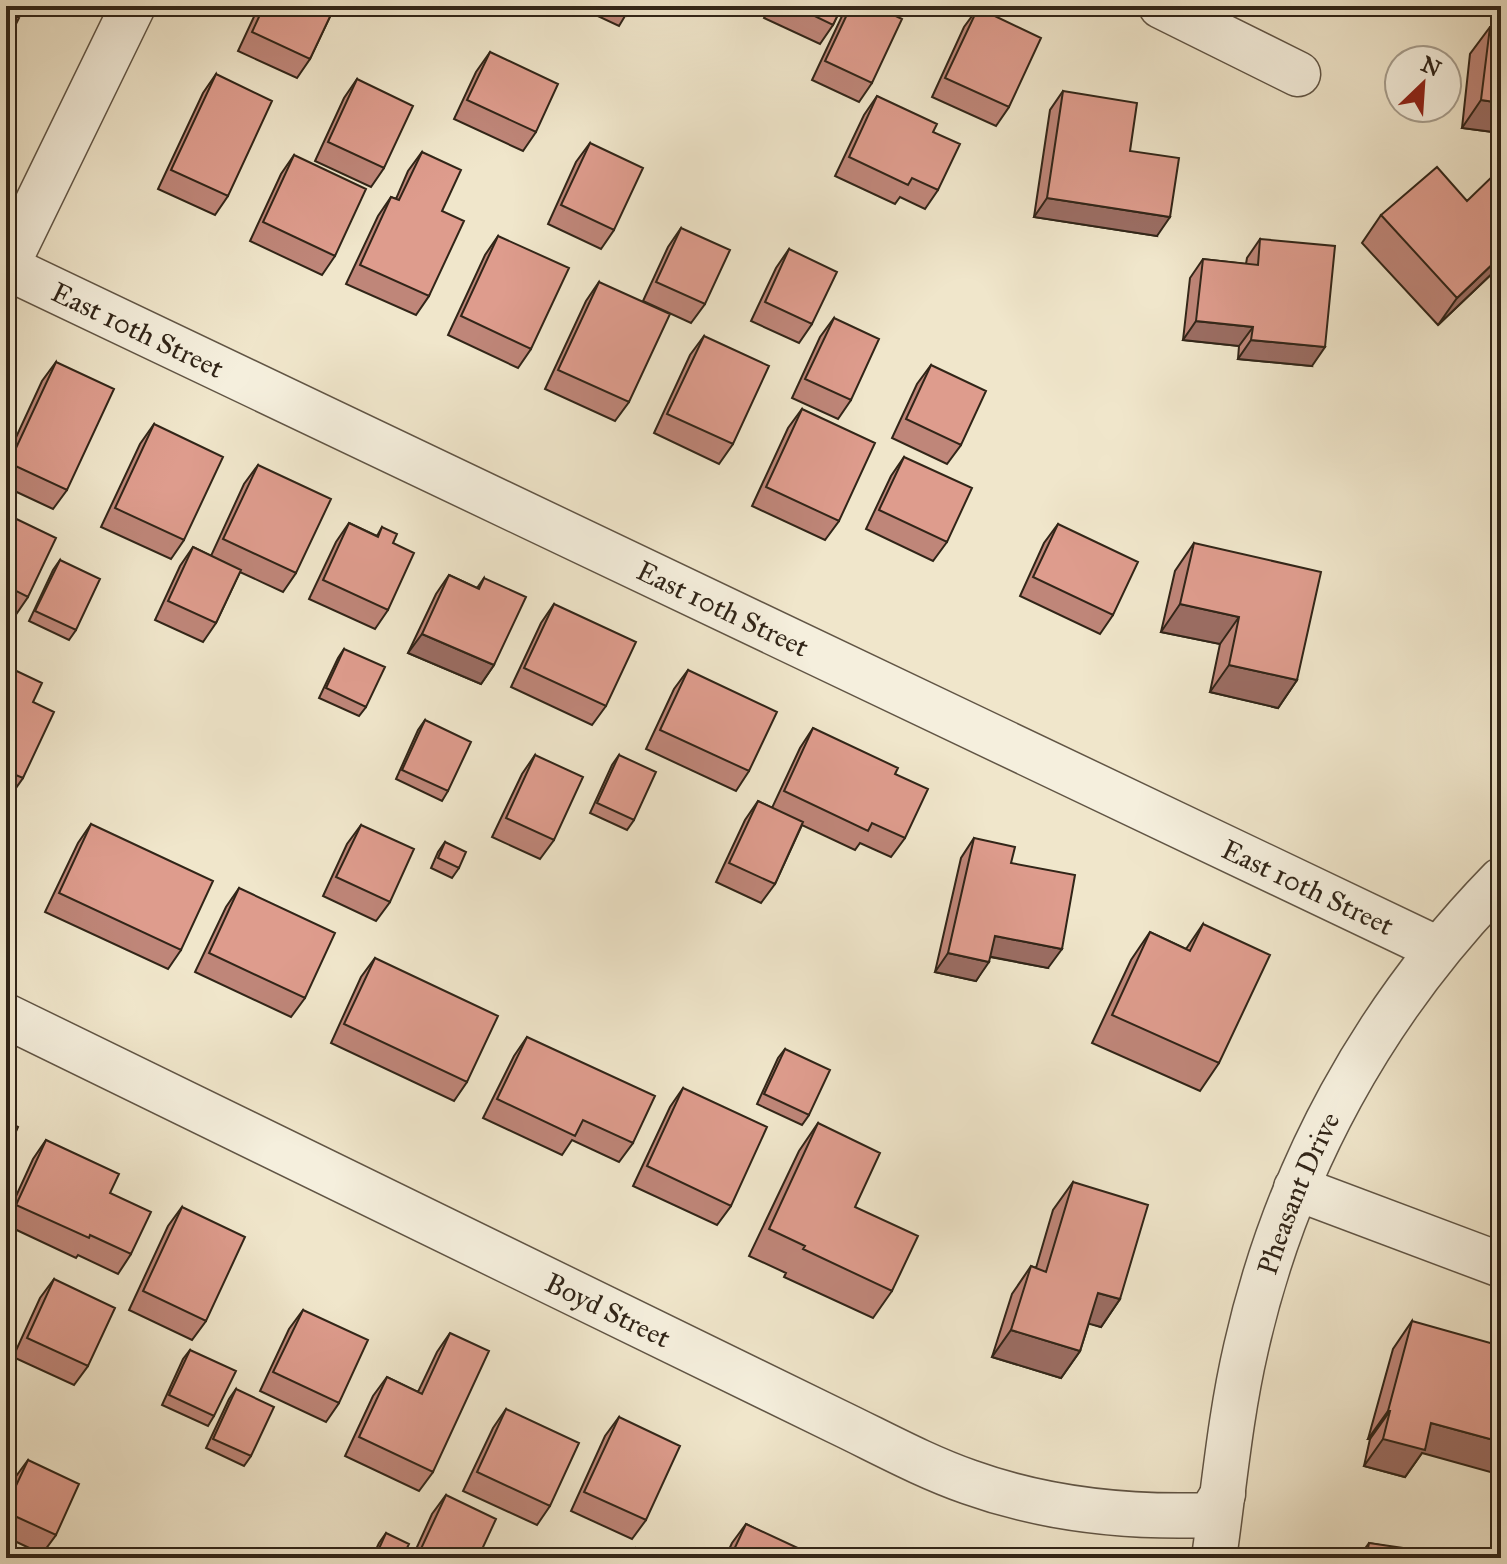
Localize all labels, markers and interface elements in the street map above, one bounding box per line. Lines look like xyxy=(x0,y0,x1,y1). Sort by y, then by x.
north arrow xyxy=(1383,44,1463,124)
text: N xyxy=(1417,50,1446,83)
street label: East 10th Street xyxy=(46,274,229,386)
street label: East 10th Street xyxy=(631,553,814,665)
street label: East 10th Street xyxy=(1216,832,1399,943)
street label: Pheasant Drive xyxy=(1250,1106,1347,1279)
street label: Boyd Street xyxy=(540,1265,676,1356)

